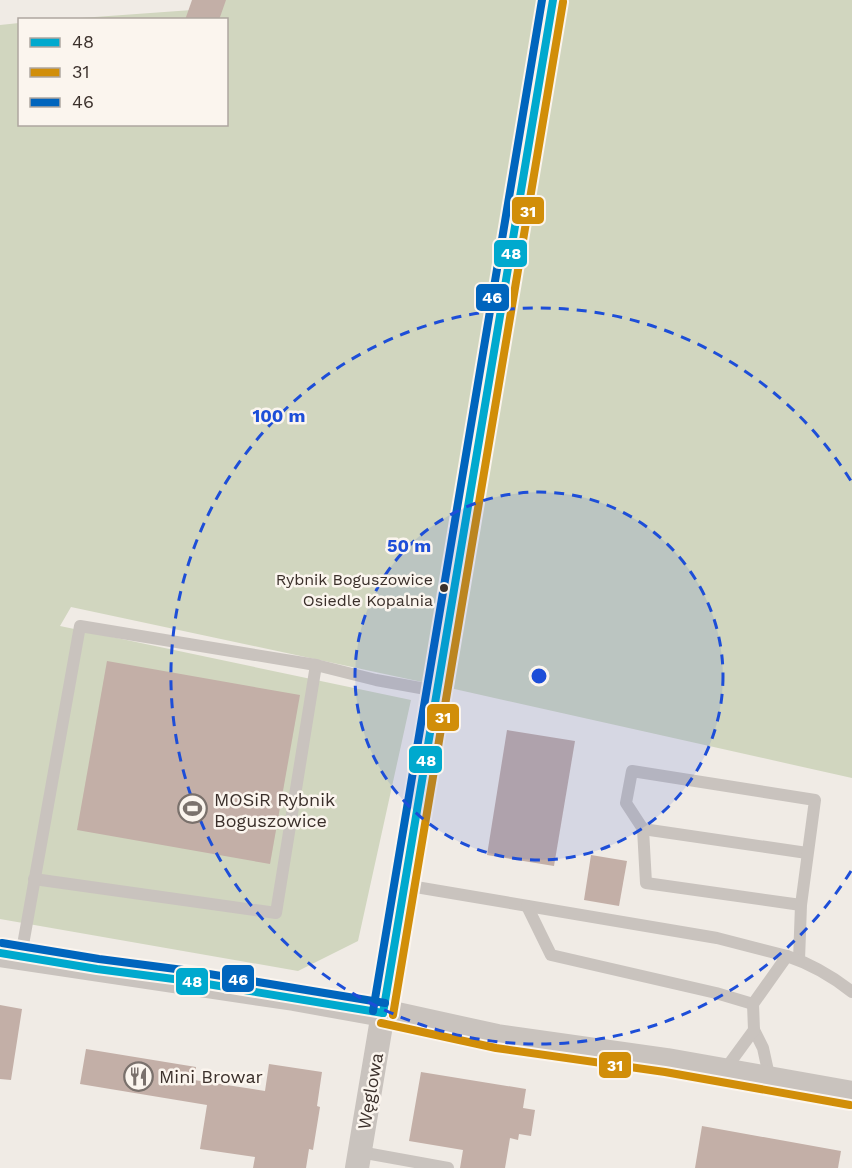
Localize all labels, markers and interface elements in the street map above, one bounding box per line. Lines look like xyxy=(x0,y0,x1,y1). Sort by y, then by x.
legend xyxy=(18,18,228,126)
text: 48 xyxy=(72,31,94,52)
text: 31 xyxy=(72,61,90,82)
text: 46 xyxy=(72,91,94,112)
line badge: 31 xyxy=(511,196,545,225)
text: 31 xyxy=(520,202,536,221)
line badge: 48 xyxy=(493,239,528,268)
text: 48 xyxy=(501,244,521,263)
line badge: 46 xyxy=(475,283,510,312)
text: 46 xyxy=(482,288,502,307)
text: 100 m xyxy=(252,405,306,426)
text: 50 m xyxy=(387,535,431,556)
place label: Rybnik Boguszowice Osiedle Kopalnia xyxy=(276,570,433,610)
marker: Rybnik Boguszowice Osiedle Kopalnia xyxy=(438,582,450,594)
centre of rings xyxy=(529,666,549,686)
line badge: 31 xyxy=(426,703,460,732)
text: 31 xyxy=(435,708,451,727)
line badge: 48 xyxy=(408,745,443,774)
text: 48 xyxy=(416,751,436,770)
place label: MOSiR Rybnik Boguszowice xyxy=(214,789,335,831)
sports icon: MOSiR Rybnik Boguszowice xyxy=(177,793,209,825)
line badge: 46 xyxy=(221,964,255,993)
line badge: 48 xyxy=(175,967,209,996)
text: 46 xyxy=(228,970,248,989)
text: 48 xyxy=(182,972,202,991)
street label: Węglowa xyxy=(353,1051,387,1131)
line badge: 31 xyxy=(598,1051,632,1079)
text: 31 xyxy=(607,1056,623,1075)
restaurant icon: Mini Browar xyxy=(122,1060,154,1092)
place label: Mini Browar xyxy=(159,1066,263,1087)

